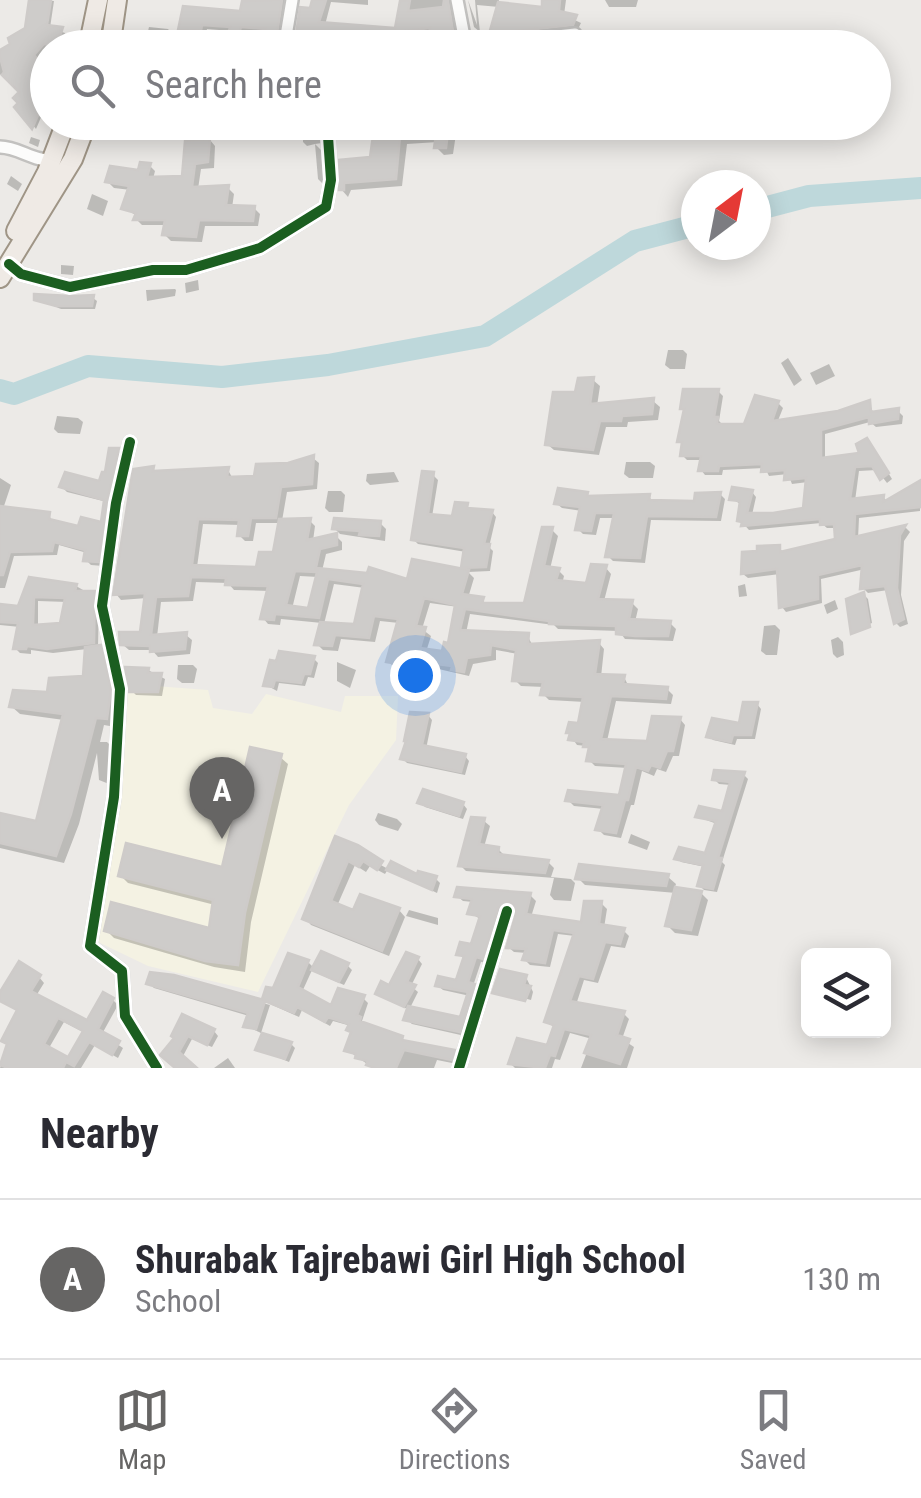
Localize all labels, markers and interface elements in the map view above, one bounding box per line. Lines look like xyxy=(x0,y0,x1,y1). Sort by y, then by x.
search box xyxy=(30,30,891,140)
icon: search xyxy=(65,58,120,113)
text: Search here xyxy=(145,63,322,107)
north arrow xyxy=(681,170,771,260)
your location xyxy=(390,650,441,701)
pin: A xyxy=(190,756,254,839)
map controls xyxy=(801,948,891,1038)
button: layers xyxy=(801,948,891,1038)
text: Nearby xyxy=(40,1109,159,1158)
text: Shurabak Tajrebawi Girl High School xyxy=(135,1238,686,1282)
text: A xyxy=(63,1260,82,1298)
text: 130 m xyxy=(802,1260,881,1298)
text: School xyxy=(135,1282,221,1320)
tab: Map xyxy=(115,1383,170,1476)
tab: Directions xyxy=(399,1383,511,1476)
tab: Saved xyxy=(740,1383,806,1476)

